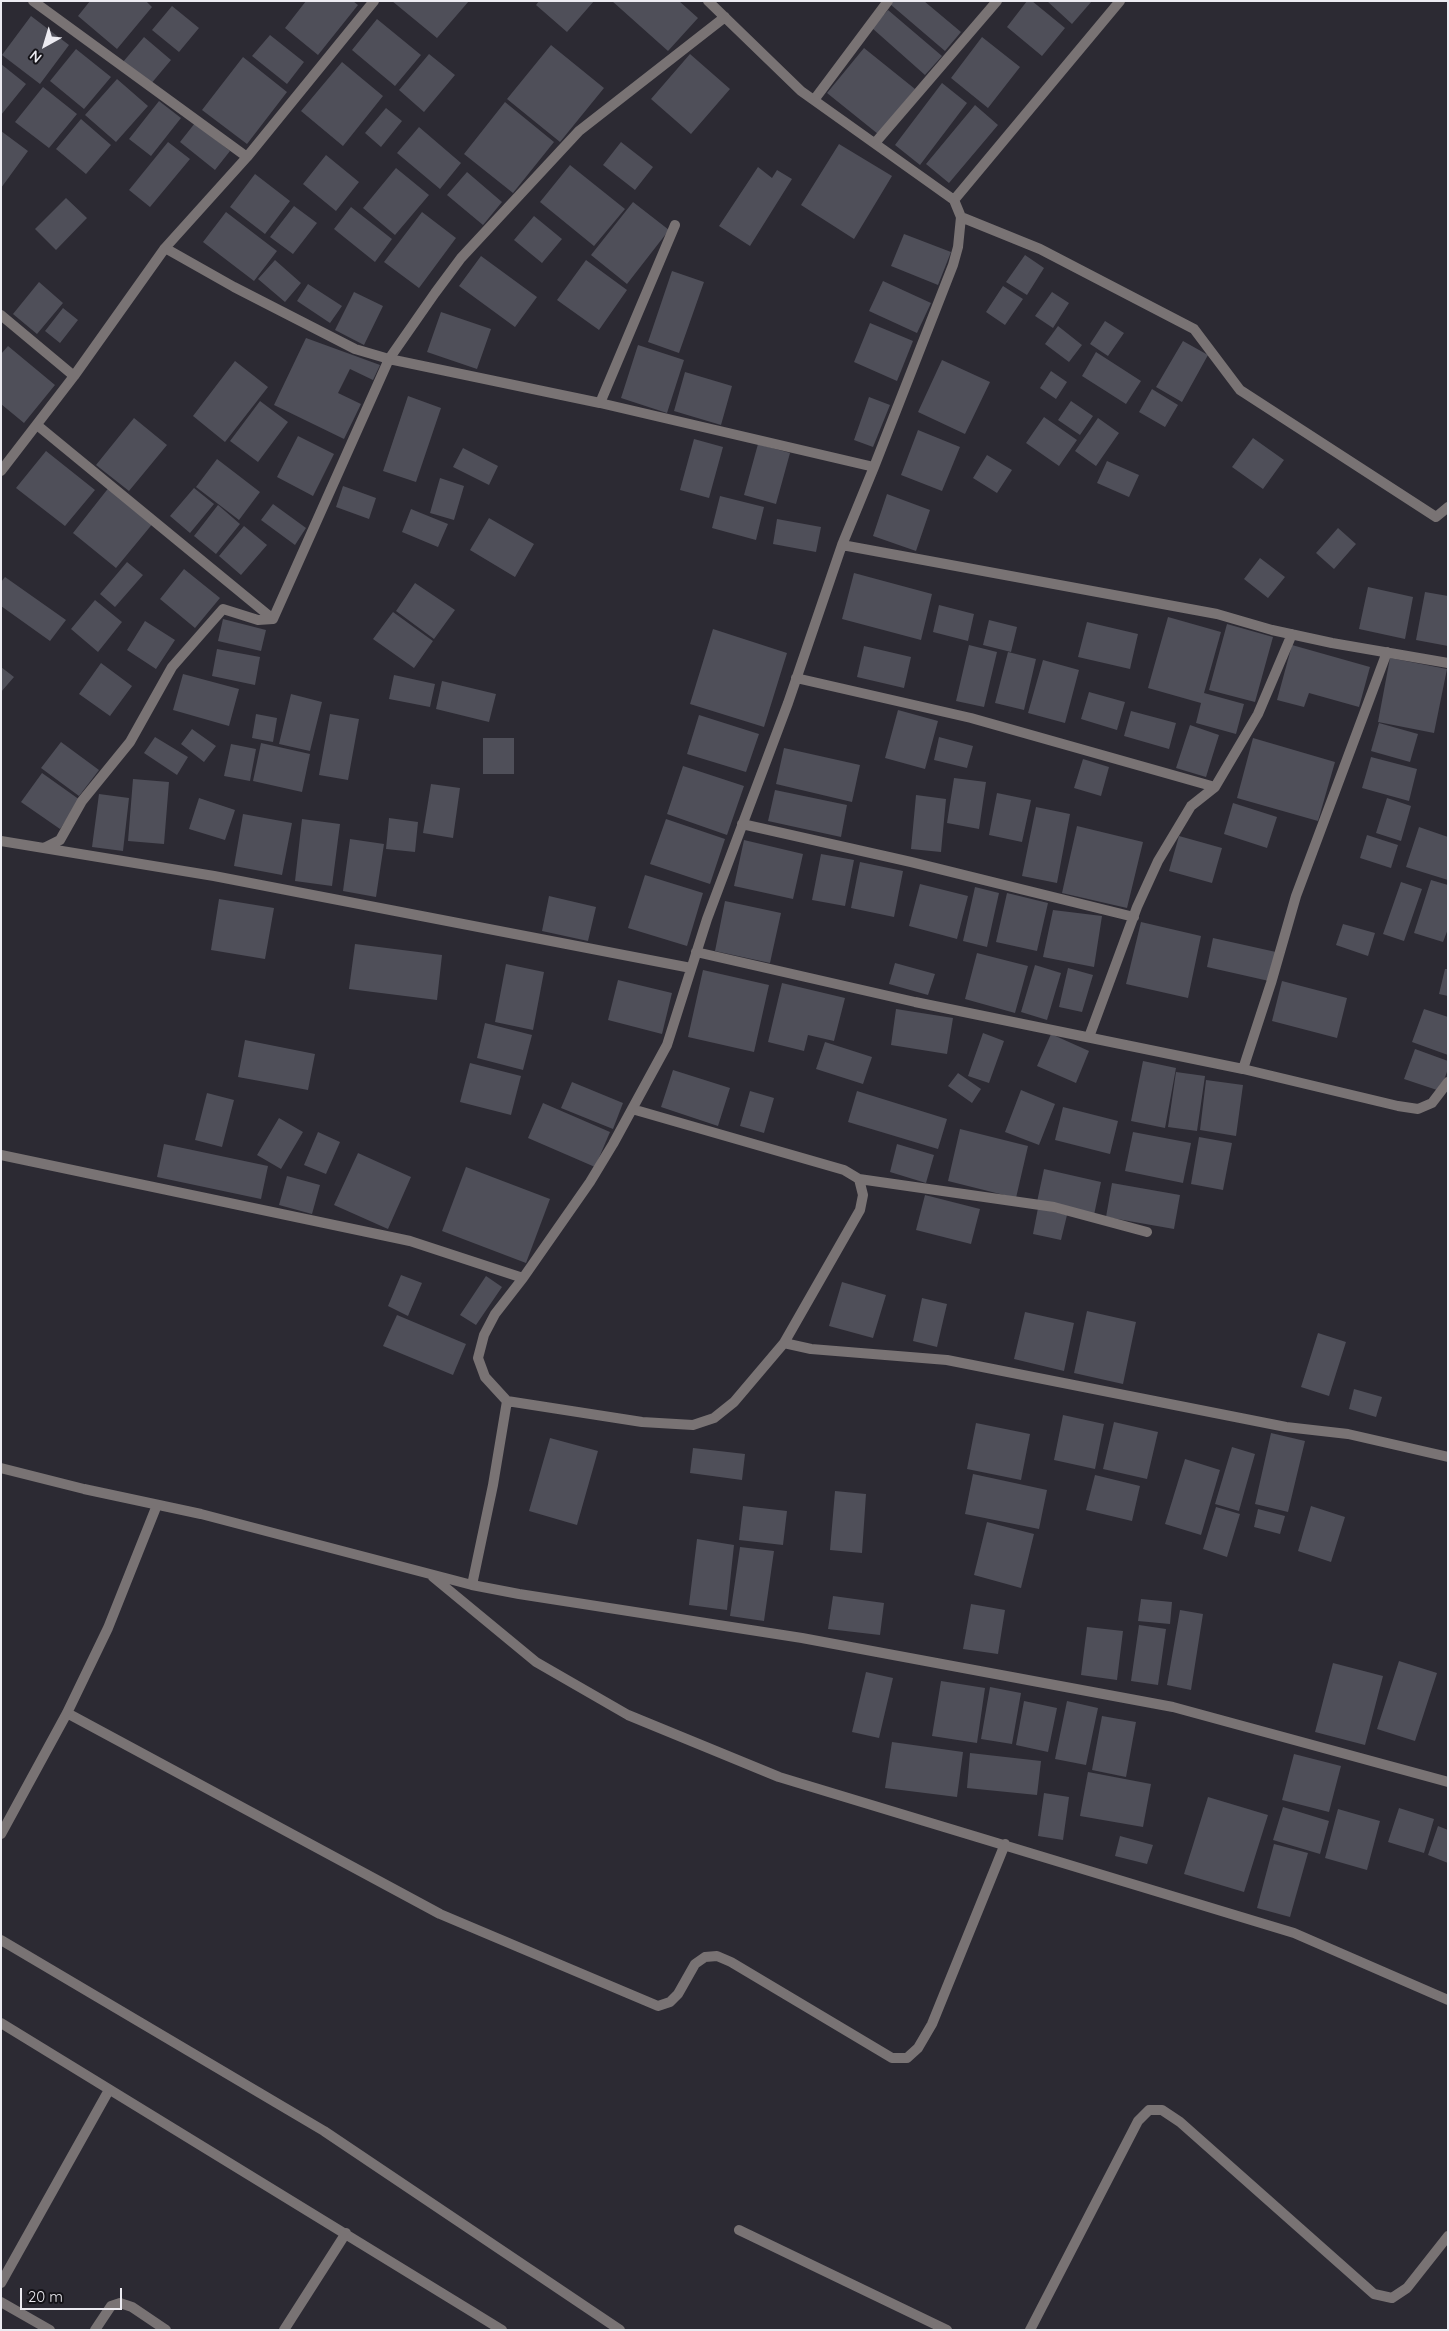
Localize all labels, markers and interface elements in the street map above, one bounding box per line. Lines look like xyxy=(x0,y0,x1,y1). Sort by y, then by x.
north arrow xyxy=(20,20,70,70)
text: N xyxy=(26,46,45,67)
scale bar xyxy=(22,2278,125,2310)
text: 20 m xyxy=(28,2287,63,2306)

